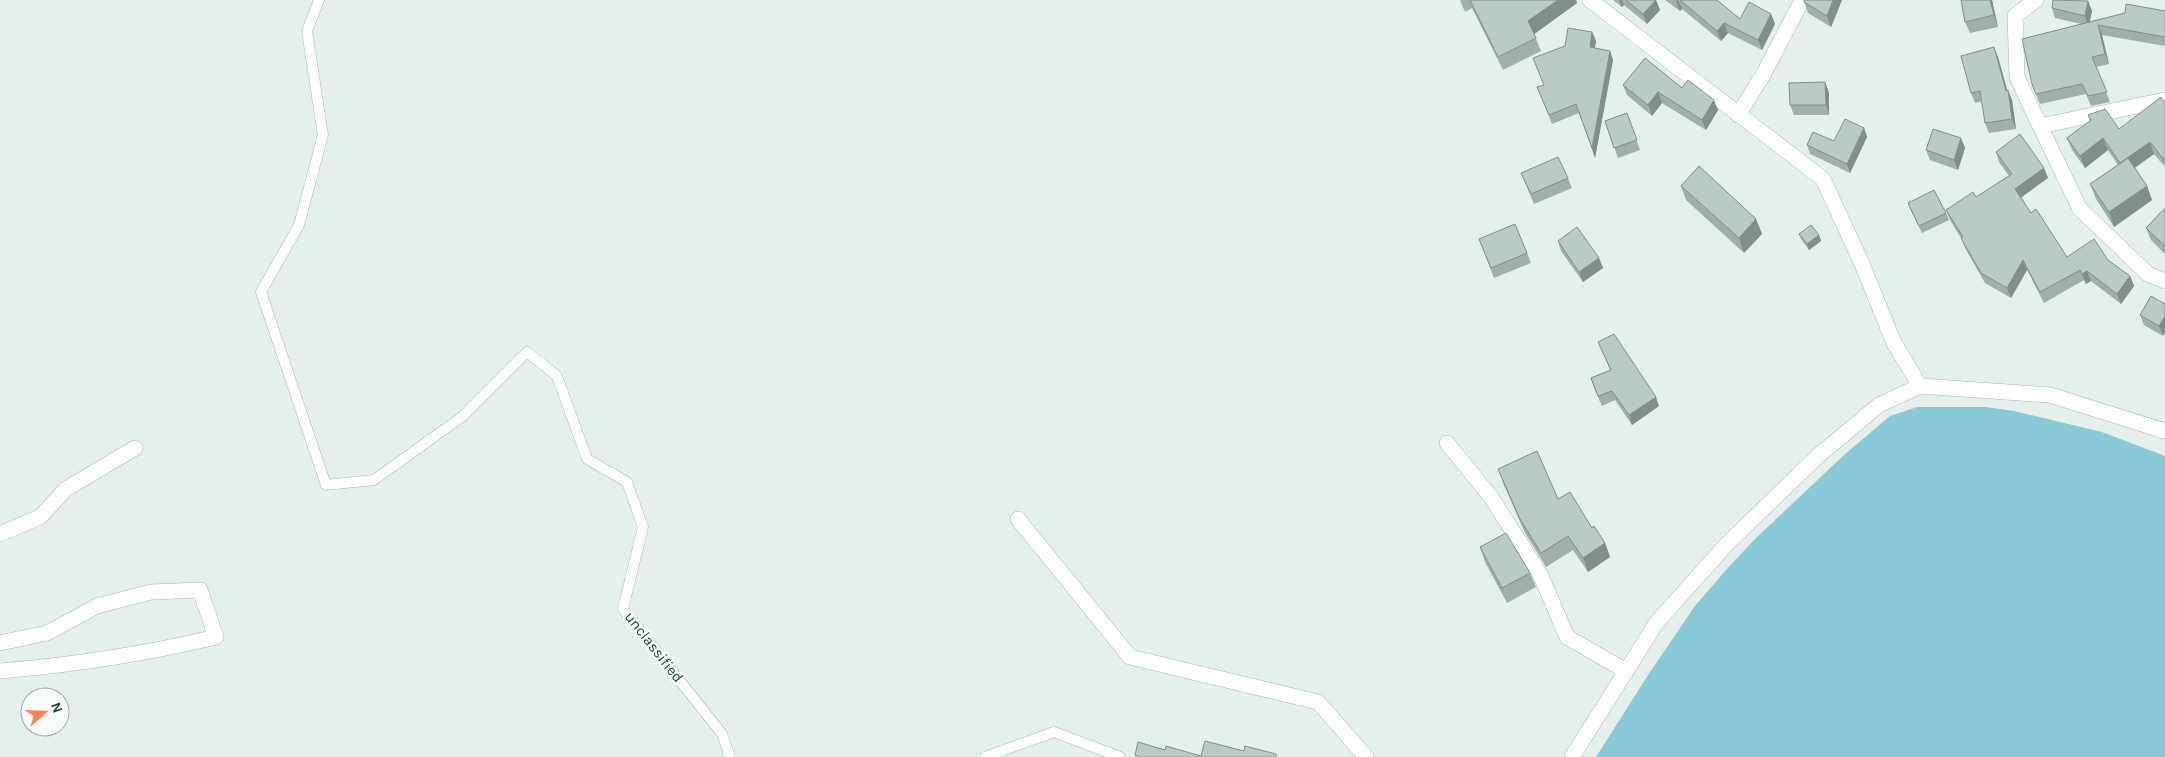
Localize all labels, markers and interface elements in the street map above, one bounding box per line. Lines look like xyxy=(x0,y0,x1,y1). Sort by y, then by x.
street label: unclassified xyxy=(621,608,687,686)
north arrow xyxy=(20,687,70,737)
text: N xyxy=(47,700,66,715)

